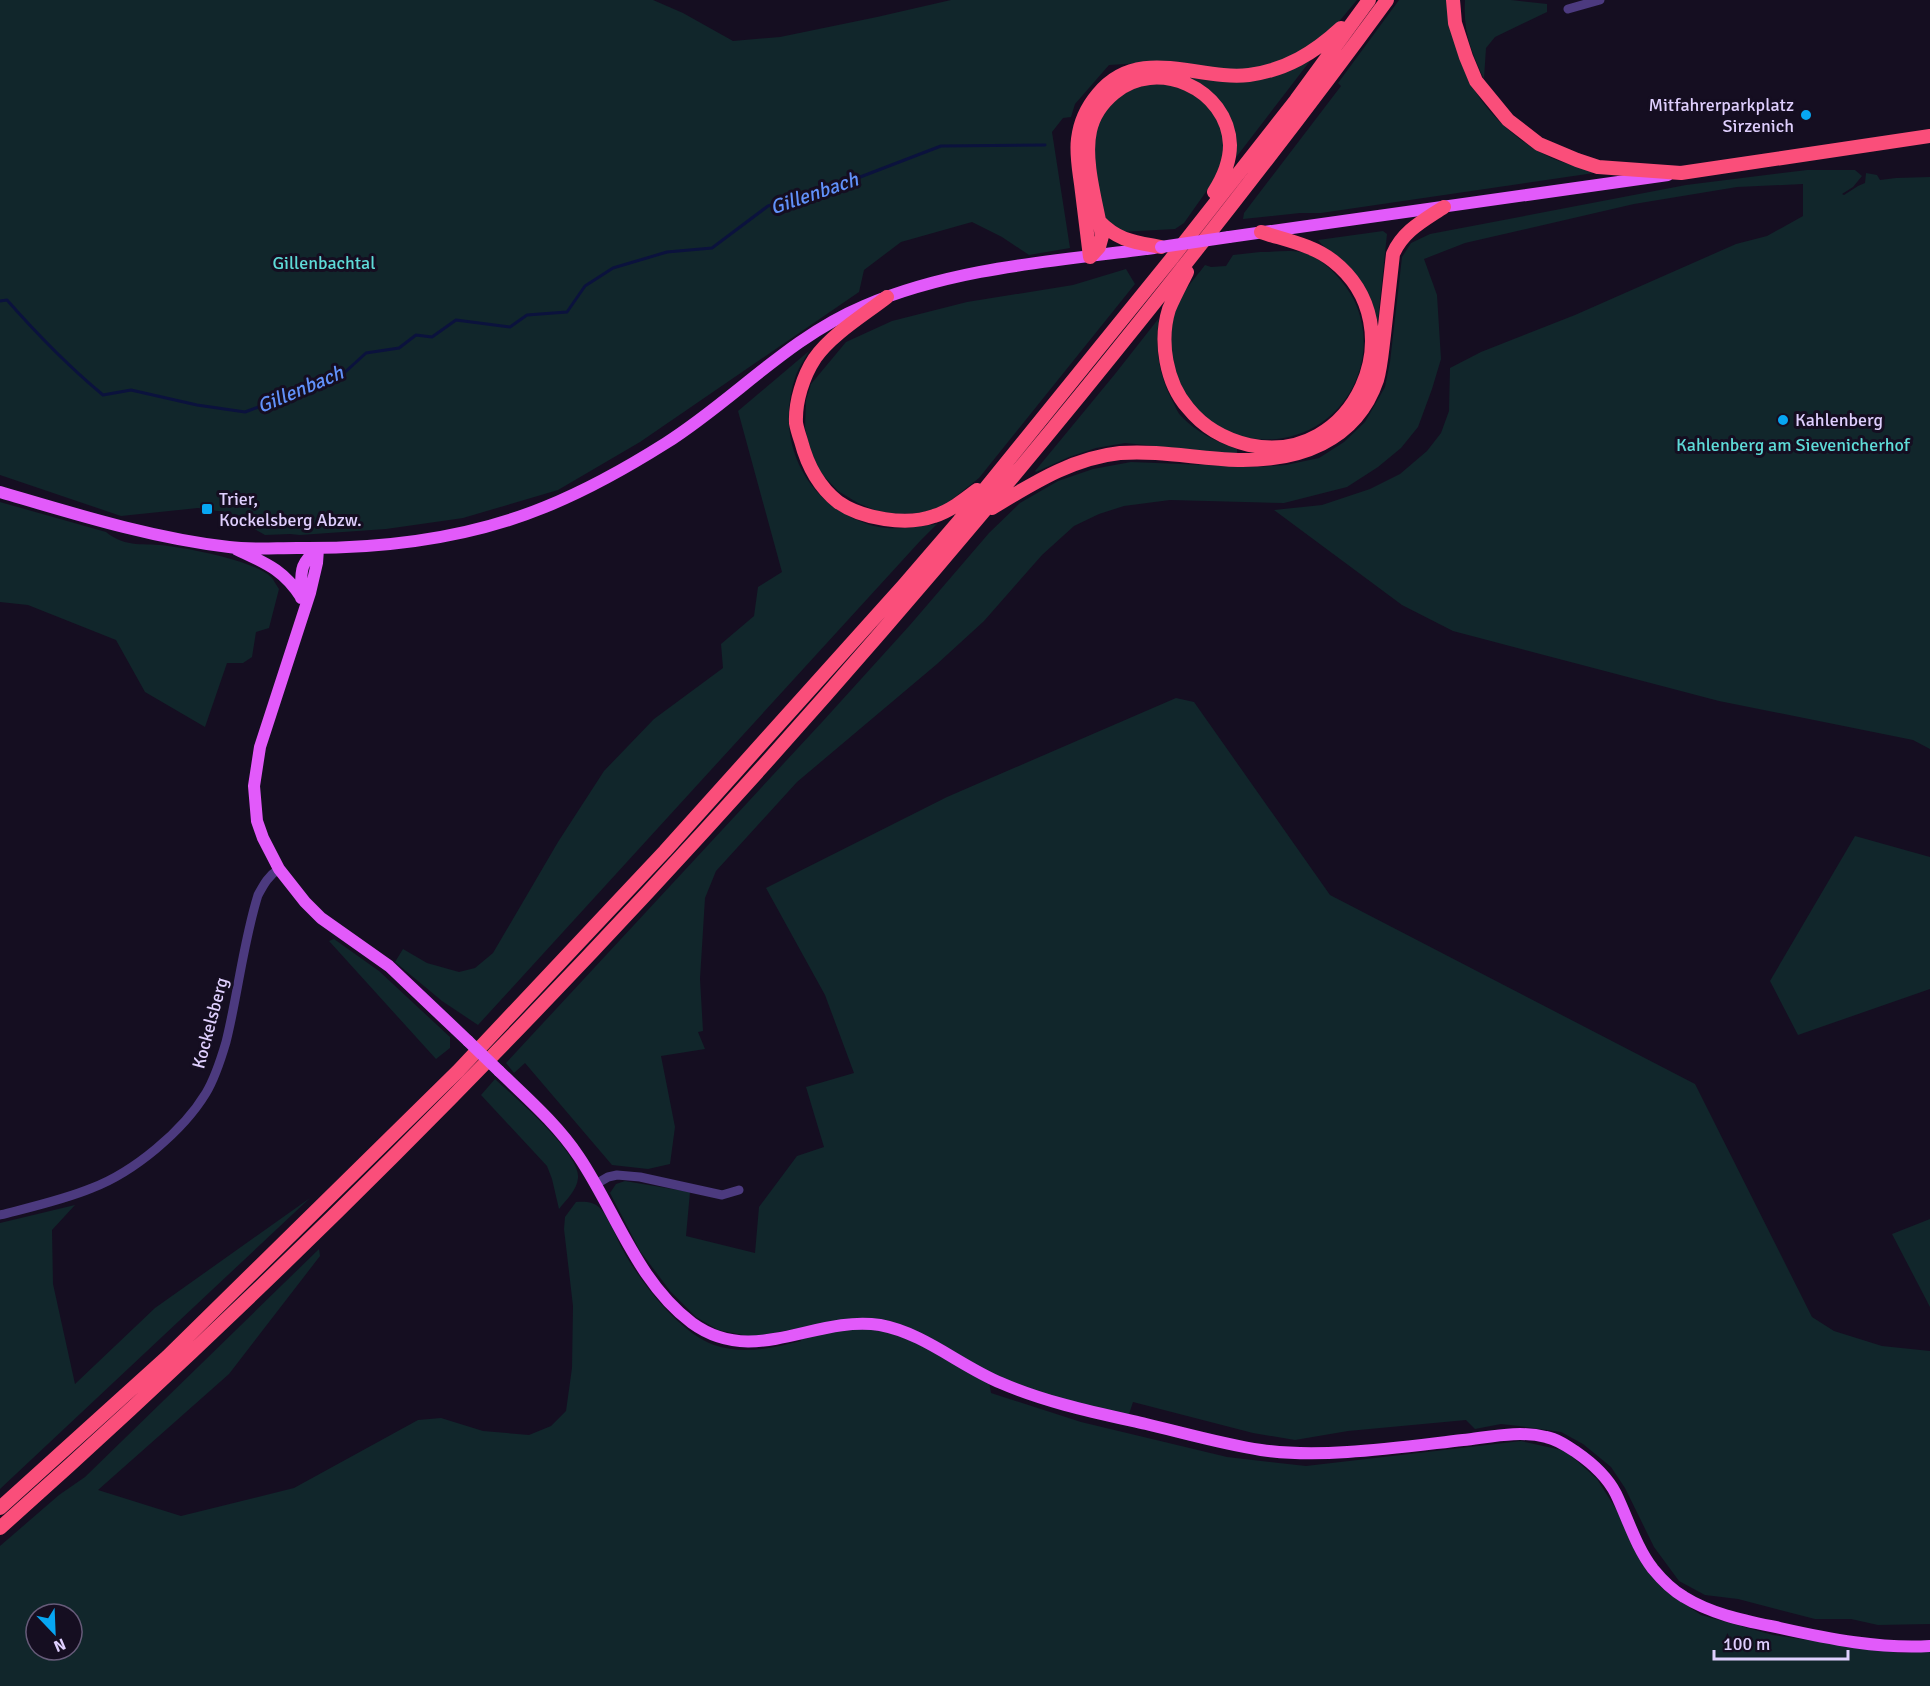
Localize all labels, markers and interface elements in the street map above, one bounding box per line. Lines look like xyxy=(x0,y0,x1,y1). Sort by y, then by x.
place label: Mitfahrerparkplatz Sirzenich xyxy=(1648,94,1794,137)
marker: Mitfahrerparkplatz Sirzenich xyxy=(1799,108,1813,122)
water label: Gillenbach xyxy=(767,166,863,220)
park label: Gillenbachtal xyxy=(272,252,376,274)
water label: Gillenbach xyxy=(253,360,348,419)
place label: Kahlenberg xyxy=(1795,409,1883,431)
marker: Kahlenberg xyxy=(1776,413,1790,427)
park label: Kahlenberg am Sievenicherhof xyxy=(1676,434,1911,456)
place label: Trier, Kockelsberg Abzw. xyxy=(219,488,362,531)
marker: Trier, Kockelsberg Abzw. xyxy=(200,502,214,516)
street label: Kockelsberg xyxy=(187,975,233,1071)
north arrow xyxy=(24,1602,84,1662)
scale bar xyxy=(1714,1623,1848,1661)
text: 100 m xyxy=(1723,1633,1770,1655)
text: N xyxy=(50,1634,69,1656)

